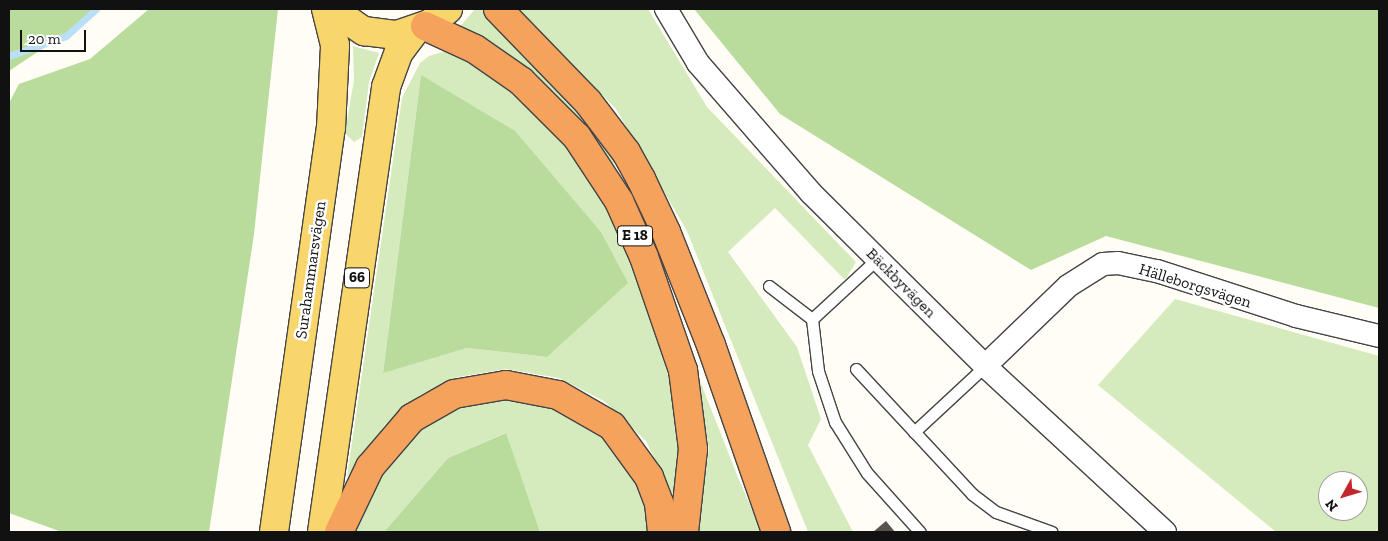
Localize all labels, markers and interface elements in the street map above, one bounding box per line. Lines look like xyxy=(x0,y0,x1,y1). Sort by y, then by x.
scale bar xyxy=(22,20,89,52)
text: 20 m xyxy=(28,30,61,48)
street label: Surahammarsvägen xyxy=(292,200,330,340)
road number: E 18 xyxy=(616,224,654,248)
street label: Bäckbyvägen xyxy=(862,244,940,322)
street label: Hälleborgsvägen xyxy=(1137,260,1253,312)
road number: 66 xyxy=(343,266,371,290)
north arrow xyxy=(1318,471,1368,521)
text: N xyxy=(1322,496,1342,515)

